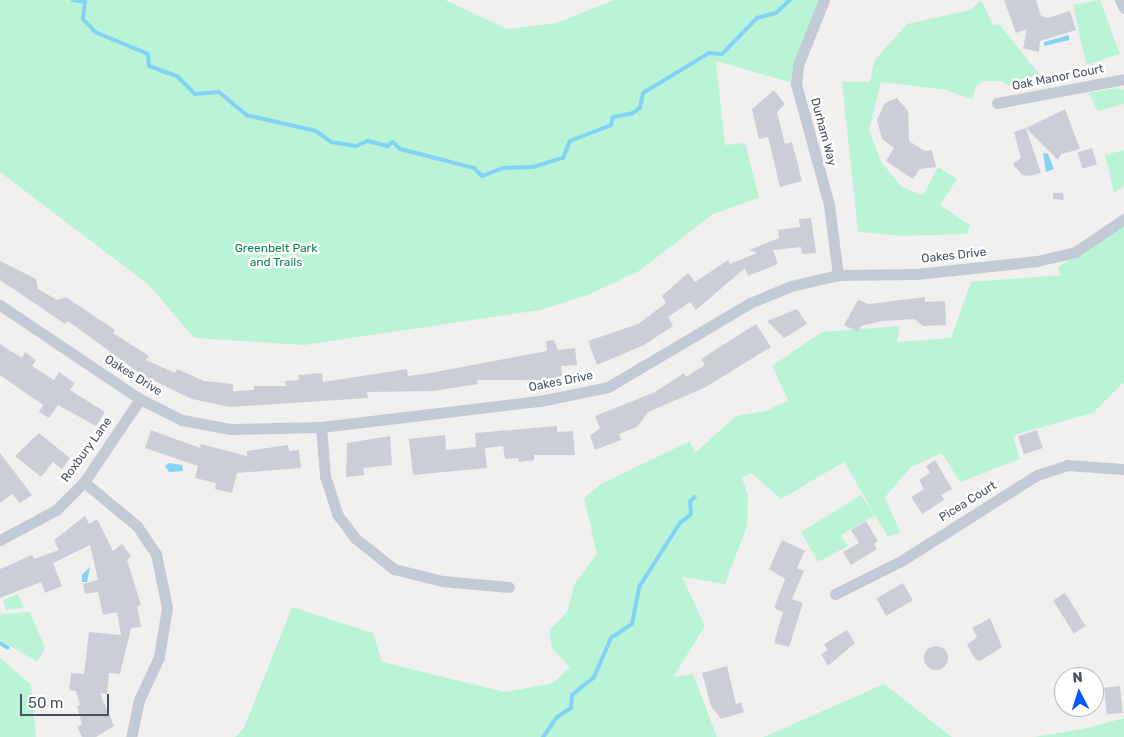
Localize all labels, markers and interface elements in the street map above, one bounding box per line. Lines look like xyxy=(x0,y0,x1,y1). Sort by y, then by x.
street label: Oak Manor Court xyxy=(1011,62,1105,94)
street label: Durham Way xyxy=(807,96,839,168)
park label: Greenbelt Park and Trails xyxy=(235,242,317,270)
street label: Oakes Drive xyxy=(921,245,987,267)
street label: Oakes Drive xyxy=(101,353,165,399)
street label: Oakes Drive xyxy=(528,369,594,395)
street label: Roxbury Lane xyxy=(59,415,115,485)
street label: Picea Court xyxy=(937,479,999,525)
north arrow xyxy=(1054,667,1104,717)
text: N xyxy=(1072,669,1083,686)
scale bar xyxy=(22,684,111,716)
text: 50 m xyxy=(28,694,63,712)

